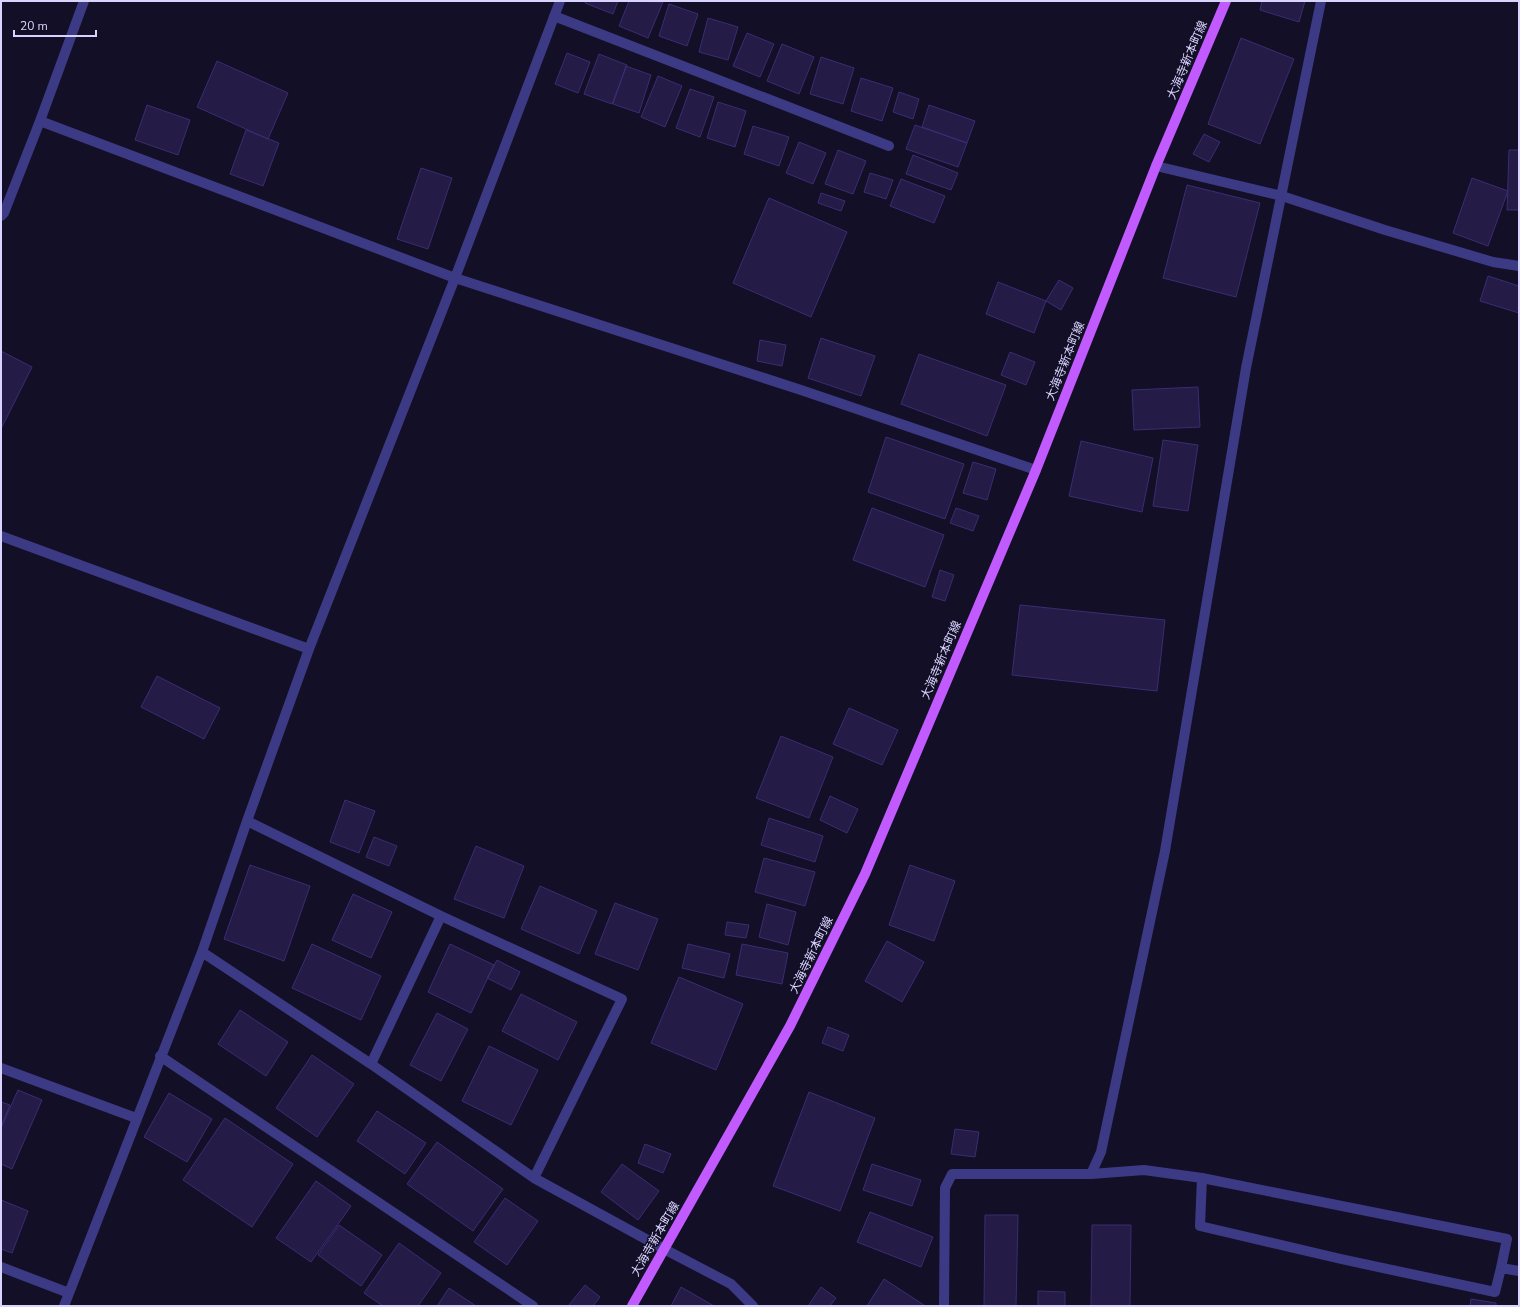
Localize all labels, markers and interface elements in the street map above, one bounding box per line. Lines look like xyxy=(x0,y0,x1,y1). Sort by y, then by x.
scale bar xyxy=(14,12,96,38)
text: 20 m xyxy=(20,18,48,34)
street label: 大海寺新本町線 xyxy=(1163,18,1211,102)
street label: 大海寺新本町線 xyxy=(1042,319,1088,403)
street label: 大海寺新本町線 xyxy=(917,618,965,702)
street label: 大海寺新本町線 xyxy=(785,914,837,996)
street label: 大海寺新本町線 xyxy=(627,1199,683,1279)

